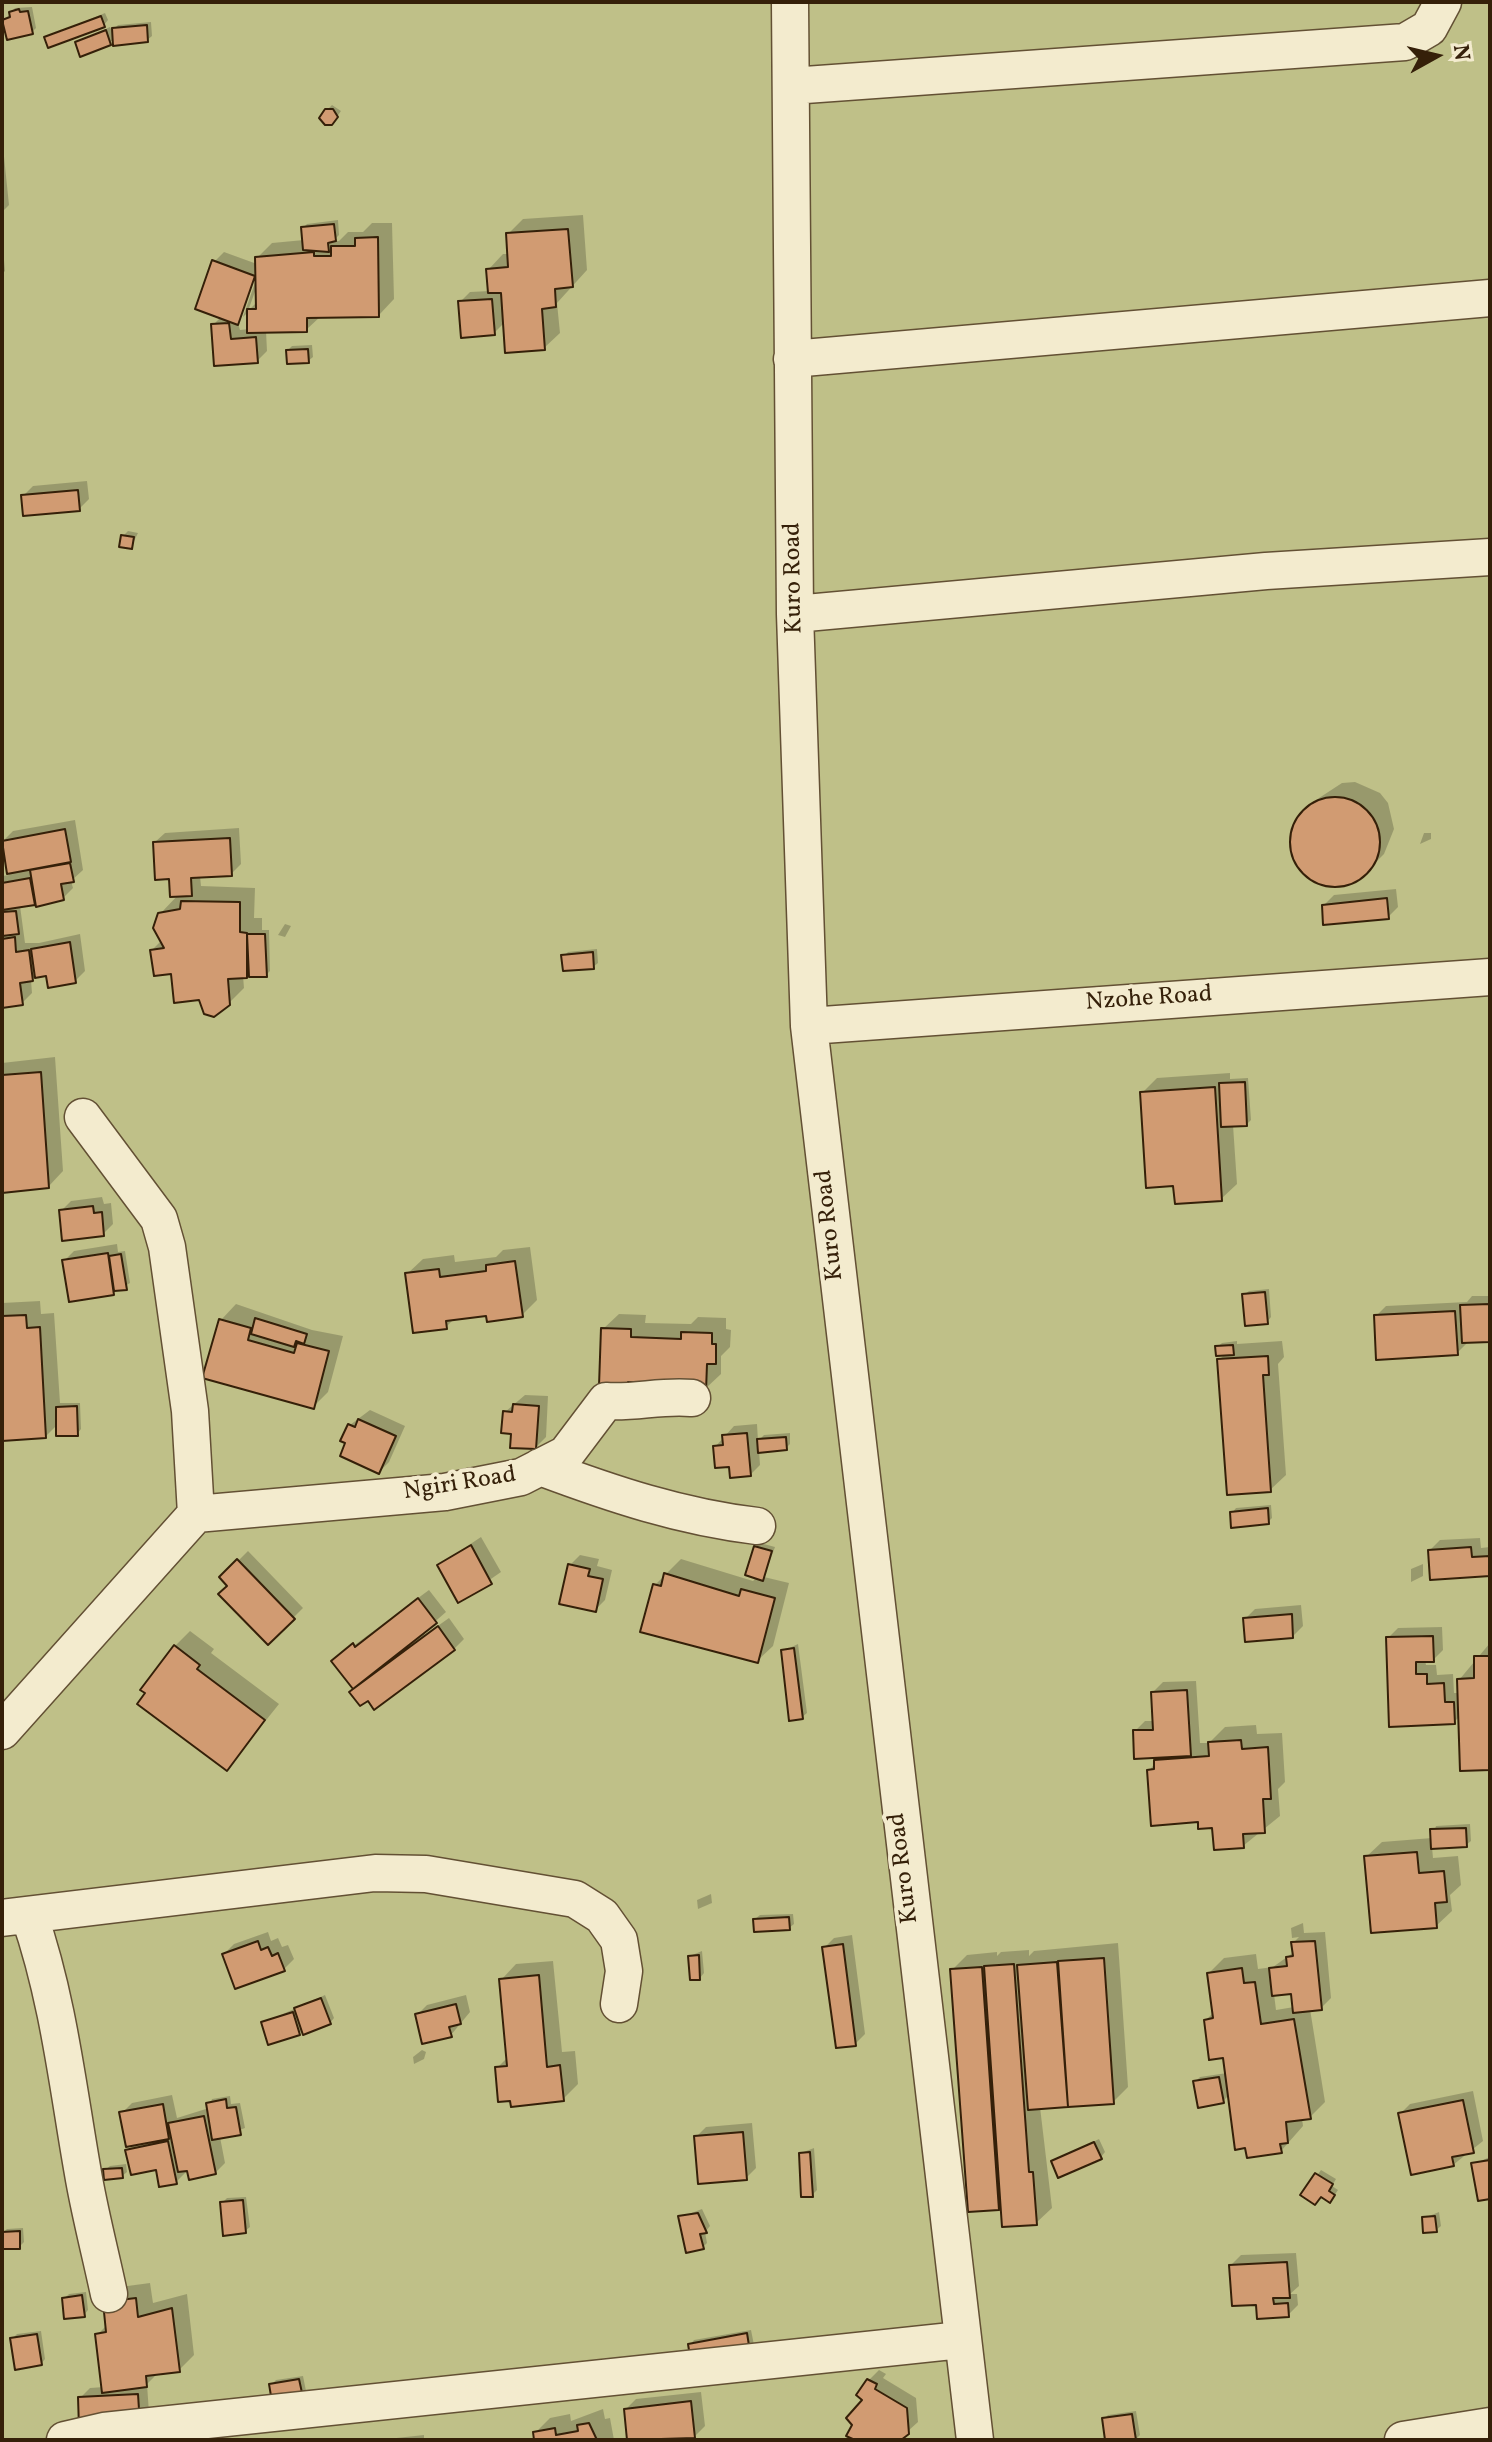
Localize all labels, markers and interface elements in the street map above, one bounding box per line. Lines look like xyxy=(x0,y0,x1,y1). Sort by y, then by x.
north arrow xyxy=(1396,16,1476,96)
text: N xyxy=(1444,43,1477,63)
street label: Kuro Road xyxy=(780,522,810,634)
street label: Nzohe Road xyxy=(1085,981,1213,1019)
street label: Kuro Road xyxy=(811,1168,851,1282)
street label: Ngiri Road xyxy=(402,1462,518,1508)
street label: Kuro Road xyxy=(884,1811,926,1925)

